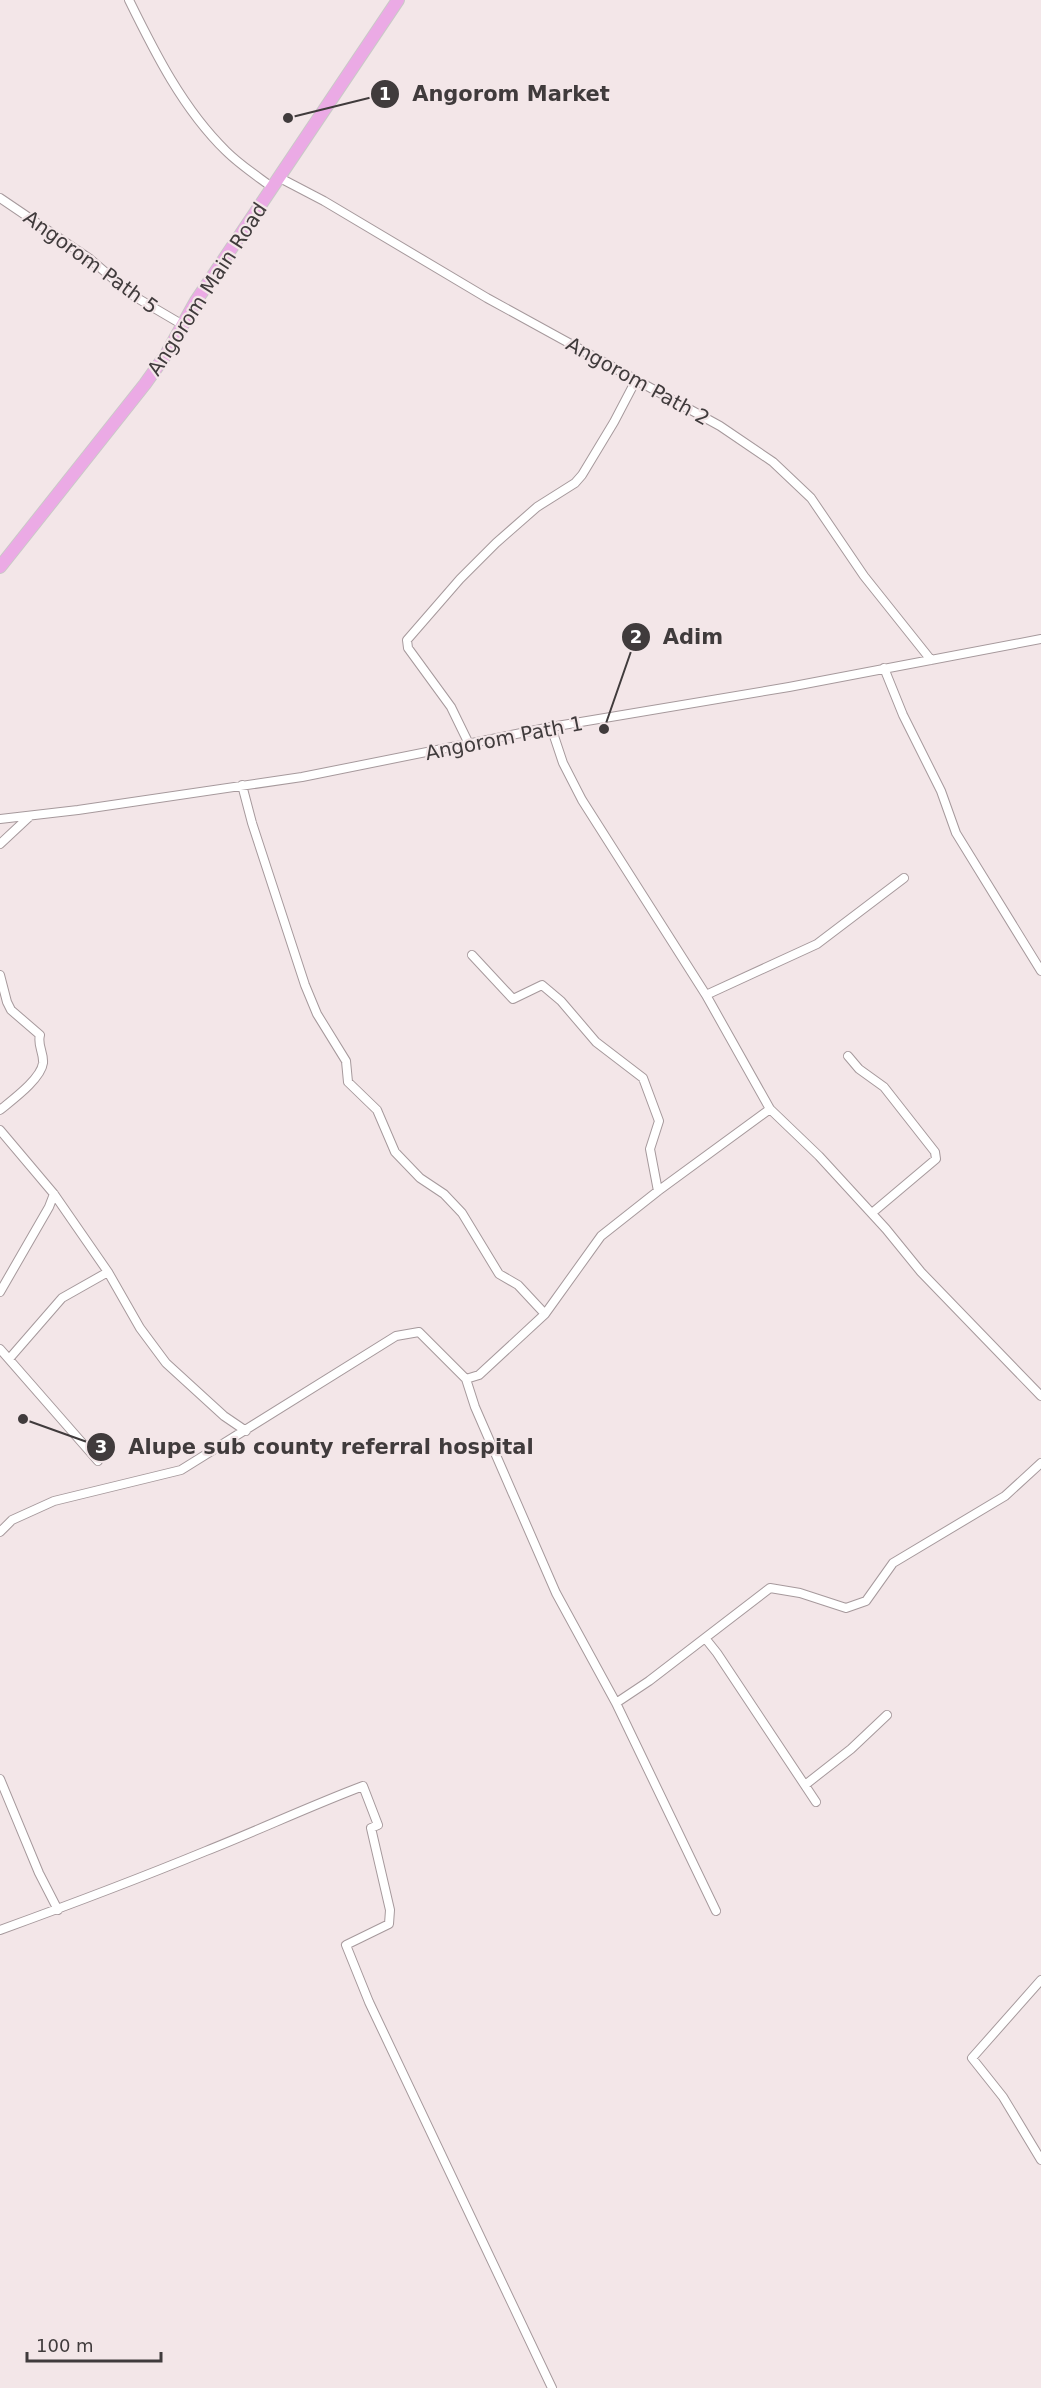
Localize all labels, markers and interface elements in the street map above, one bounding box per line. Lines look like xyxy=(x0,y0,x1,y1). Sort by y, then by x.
callout: Angorom Market xyxy=(370,75,622,114)
text: Angorom Market xyxy=(412,82,610,106)
text: 1 xyxy=(379,83,391,104)
street label: Angorom Main Road xyxy=(142,198,272,380)
street label: Angorom Path 5 xyxy=(19,205,163,319)
street label: Angorom Path 2 xyxy=(562,332,714,430)
callout: Adim xyxy=(621,617,735,656)
text: Adim xyxy=(663,625,723,649)
text: 2 xyxy=(630,626,642,647)
street label: Angorom Path 1 xyxy=(423,711,585,765)
callout: Alupe sub county referral hospital xyxy=(86,1427,546,1466)
text: Alupe sub county referral hospital xyxy=(128,1435,534,1459)
text: 3 xyxy=(95,1436,107,1457)
scale bar xyxy=(27,2325,160,2363)
text: 100 m xyxy=(36,2335,94,2356)

